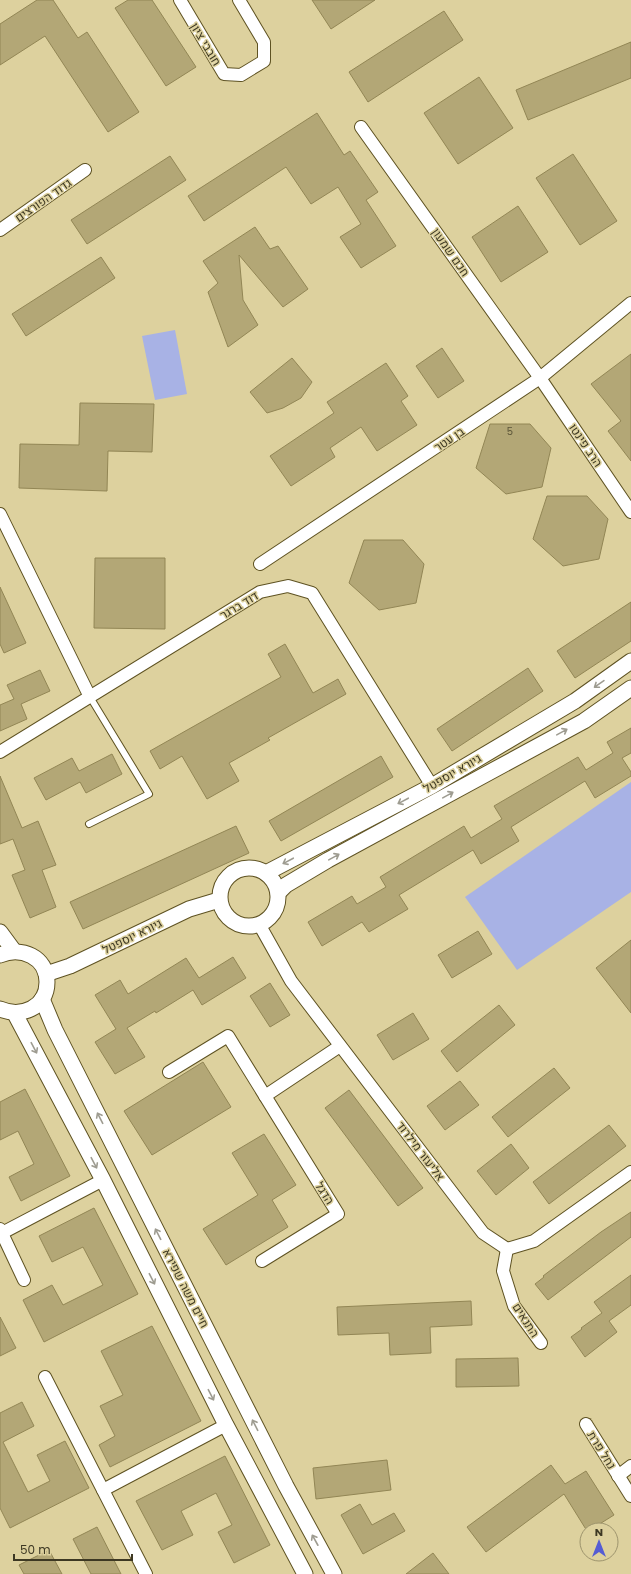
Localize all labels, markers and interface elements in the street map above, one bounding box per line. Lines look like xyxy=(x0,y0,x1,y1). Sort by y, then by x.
street label: חובבי ציון xyxy=(186,19,226,69)
street label: גדוד הפורצים xyxy=(11,174,75,226)
street label: חכם שמעון xyxy=(428,224,474,280)
street label: הרב פינטו xyxy=(565,420,607,470)
street label: בן עטר xyxy=(430,422,468,455)
house number: 5 xyxy=(507,424,513,439)
street label: דוד ברגר xyxy=(217,587,261,623)
one-way arrow xyxy=(594,680,605,688)
one-way arrow xyxy=(556,728,568,736)
street label: גיורא יוספטל xyxy=(420,749,484,796)
one-way arrow xyxy=(442,790,454,798)
one-way arrow xyxy=(398,797,410,805)
one-way arrow xyxy=(328,853,340,860)
one-way arrow xyxy=(283,858,295,866)
street label: גיורא יוספטל xyxy=(99,914,165,958)
one-way arrow xyxy=(31,1041,38,1053)
one-way arrow xyxy=(95,1112,103,1124)
street label: אליעזר מילרוד xyxy=(393,1118,449,1185)
one-way arrow xyxy=(91,1157,98,1169)
street label: הדגל xyxy=(311,1178,339,1208)
one-way arrow xyxy=(154,1228,162,1240)
street label: חיים משה שפירא xyxy=(159,1245,213,1331)
one-way arrow xyxy=(149,1273,157,1285)
street label: התנאים xyxy=(509,1300,543,1340)
one-way arrow xyxy=(208,1389,215,1401)
one-way arrow xyxy=(251,1419,258,1431)
street label: נחל פרת xyxy=(584,1428,620,1472)
north arrow xyxy=(579,1522,619,1562)
text: N xyxy=(595,1524,603,1540)
one-way arrow xyxy=(311,1534,319,1546)
scale bar xyxy=(14,1536,132,1562)
text: 50 m xyxy=(20,1541,51,1558)

